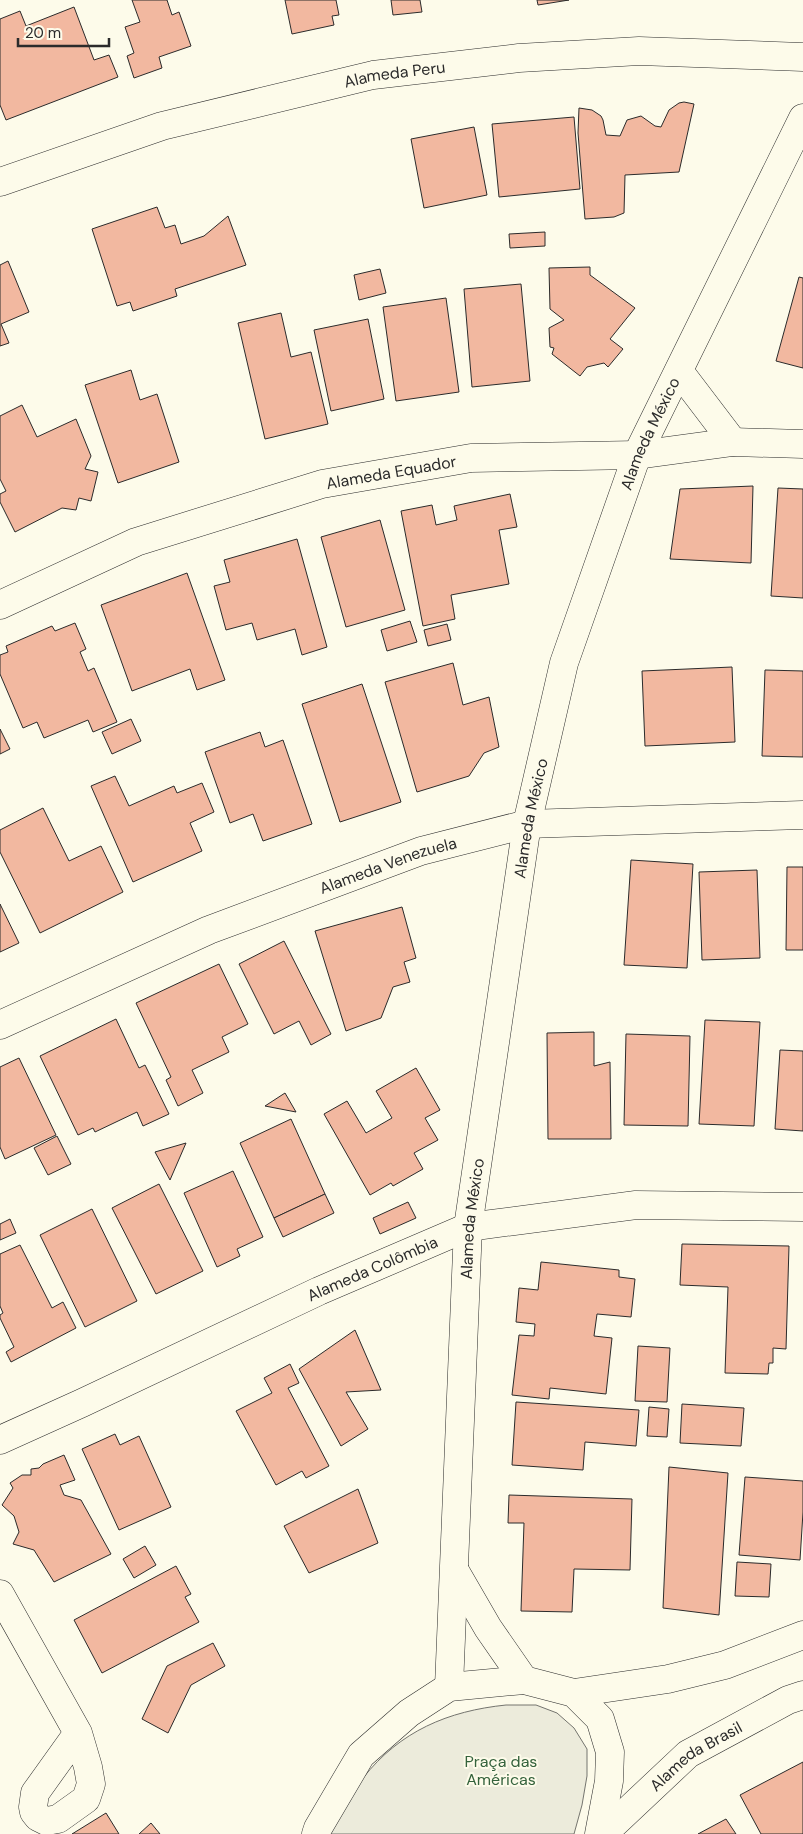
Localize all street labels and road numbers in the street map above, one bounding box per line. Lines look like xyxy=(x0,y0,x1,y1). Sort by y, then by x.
street label: Alameda Peru xyxy=(342,57,446,93)
street label: Alameda México xyxy=(616,374,685,493)
street label: Alameda Equador xyxy=(325,451,458,494)
street label: Alameda México xyxy=(509,756,553,880)
street label: Alameda Venezuela xyxy=(316,832,459,899)
street label: Alameda México xyxy=(456,1157,489,1280)
street label: Alameda Colômbia xyxy=(304,1231,441,1306)
street label: Alameda Brasil xyxy=(645,1717,746,1796)

